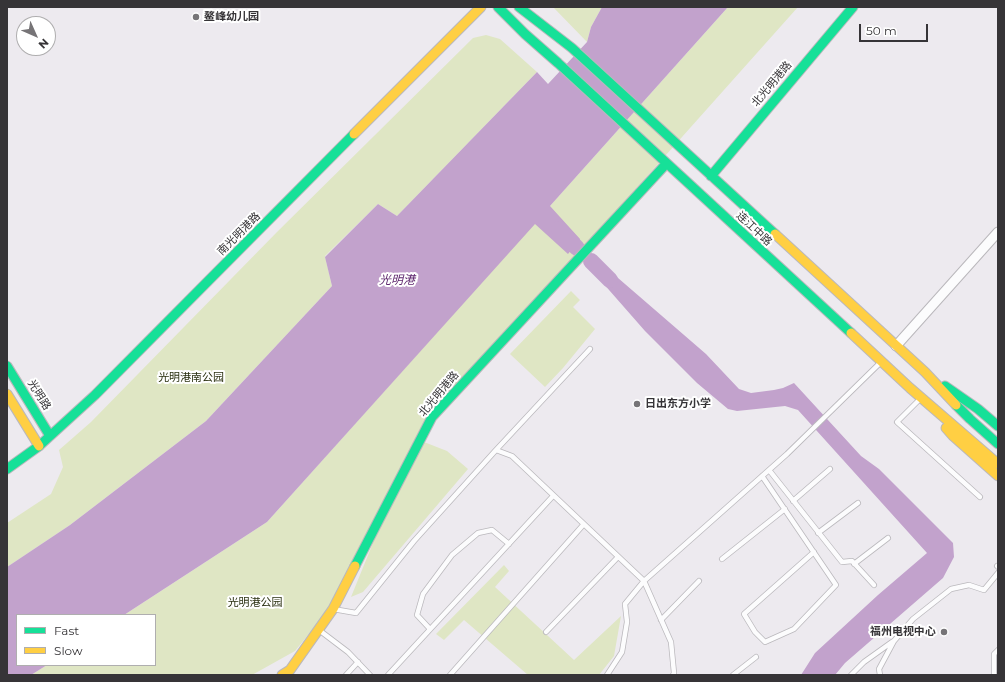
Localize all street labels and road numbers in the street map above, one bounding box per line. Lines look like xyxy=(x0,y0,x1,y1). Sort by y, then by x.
street label: 北光明港路 xyxy=(749,59,795,109)
street label: 连江中路 xyxy=(733,209,775,249)
street label: 南光明港路 xyxy=(215,210,263,258)
street label: 北光明港路 xyxy=(416,369,462,419)
street label: 光明路 xyxy=(25,378,53,412)

